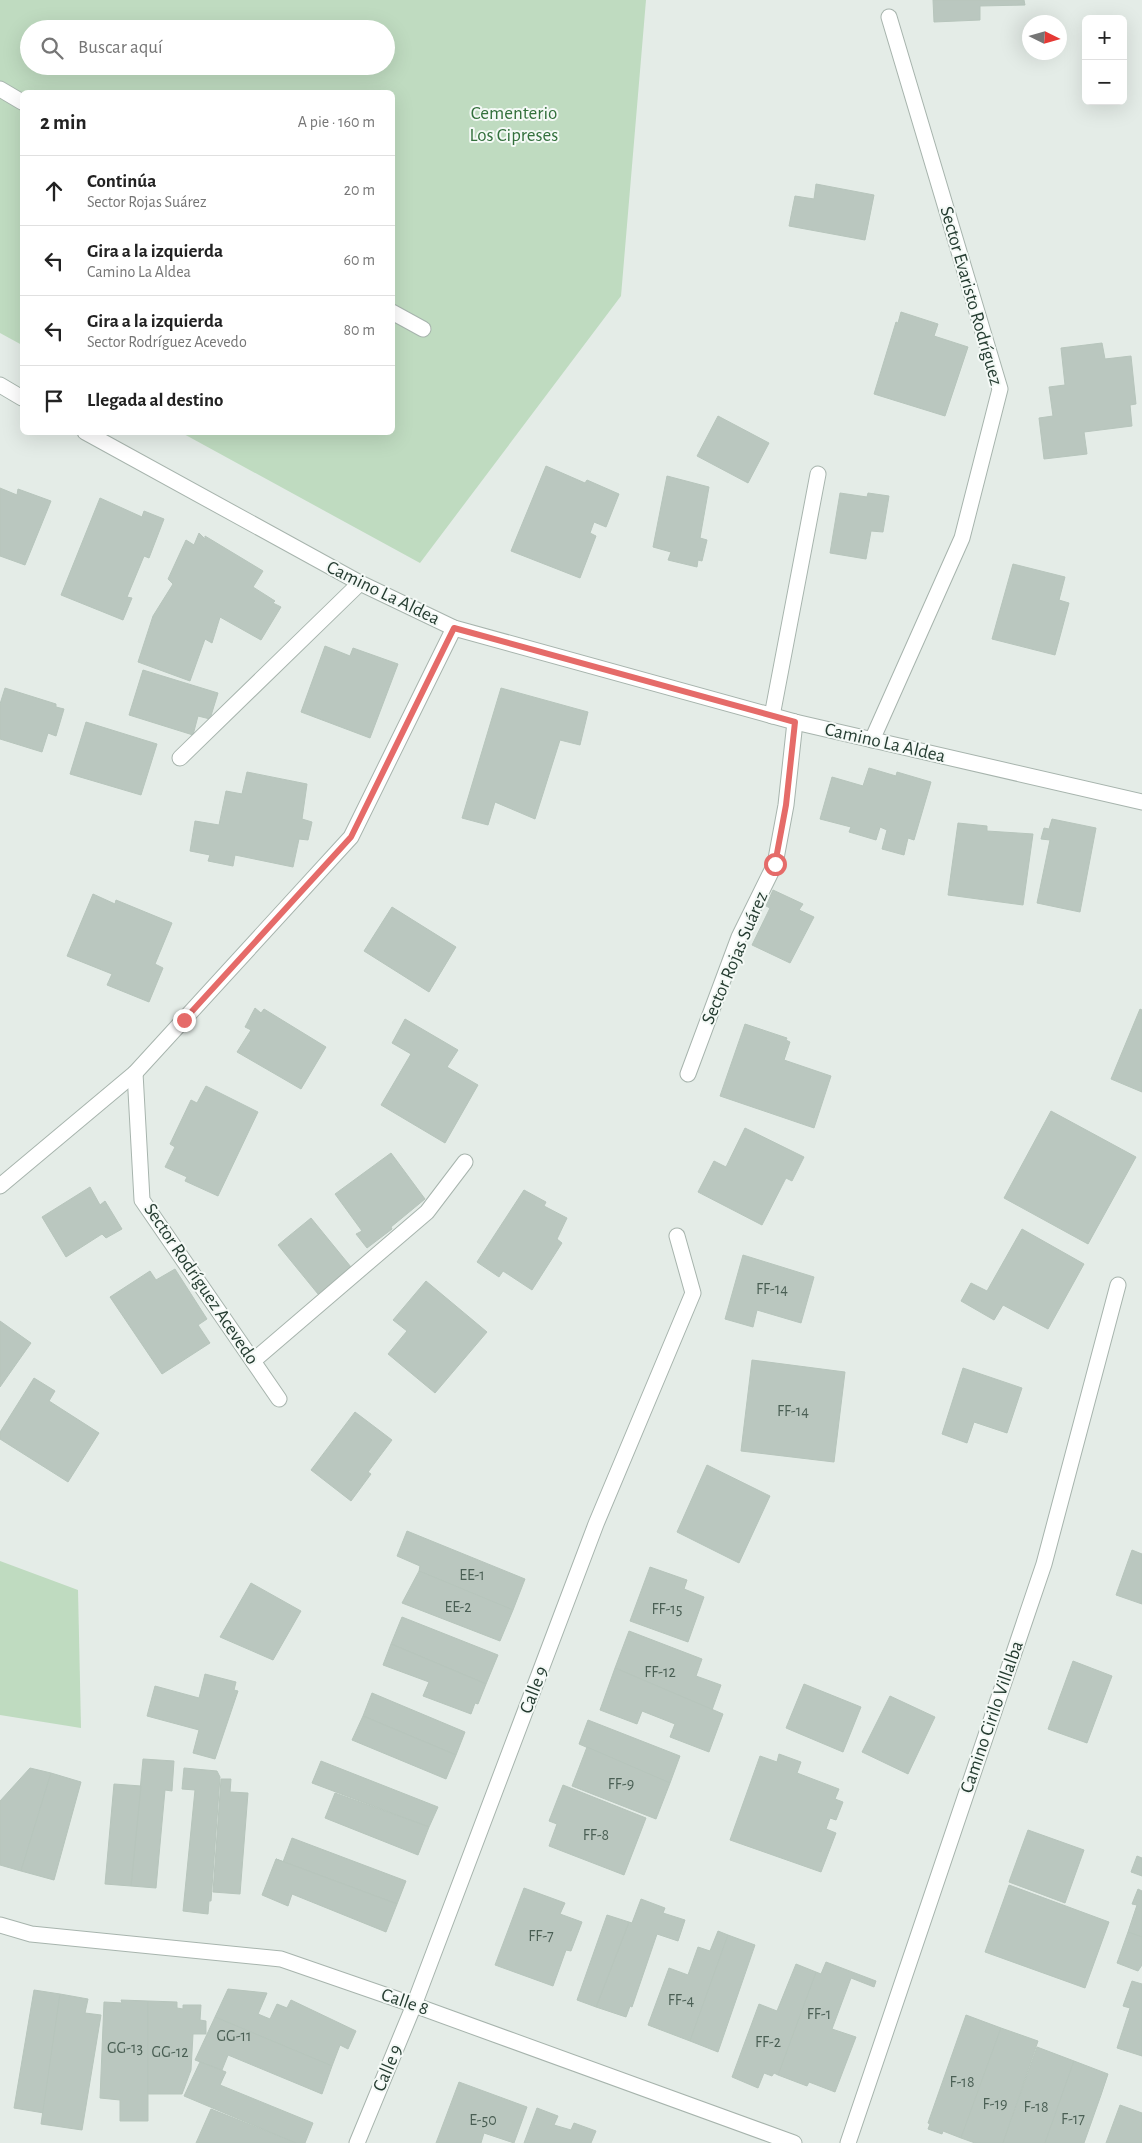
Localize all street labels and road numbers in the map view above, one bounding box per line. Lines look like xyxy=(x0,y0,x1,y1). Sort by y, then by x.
street label: Sector Evaristo Rodríguez xyxy=(936,204,1006,388)
street label: Camino La Aldea xyxy=(323,557,443,629)
street label: Camino La Aldea xyxy=(823,720,947,766)
street label: Sector Rojas Suárez xyxy=(699,889,772,1027)
street label: Sector Rodríguez Acevedo xyxy=(140,1200,262,1368)
street label: Camino Cirilo Villalba xyxy=(957,1638,1027,1796)
street label: Calle 9 xyxy=(516,1664,552,1716)
street label: Calle 8 xyxy=(379,1985,431,2019)
street label: Calle 9 xyxy=(370,2042,406,2094)

